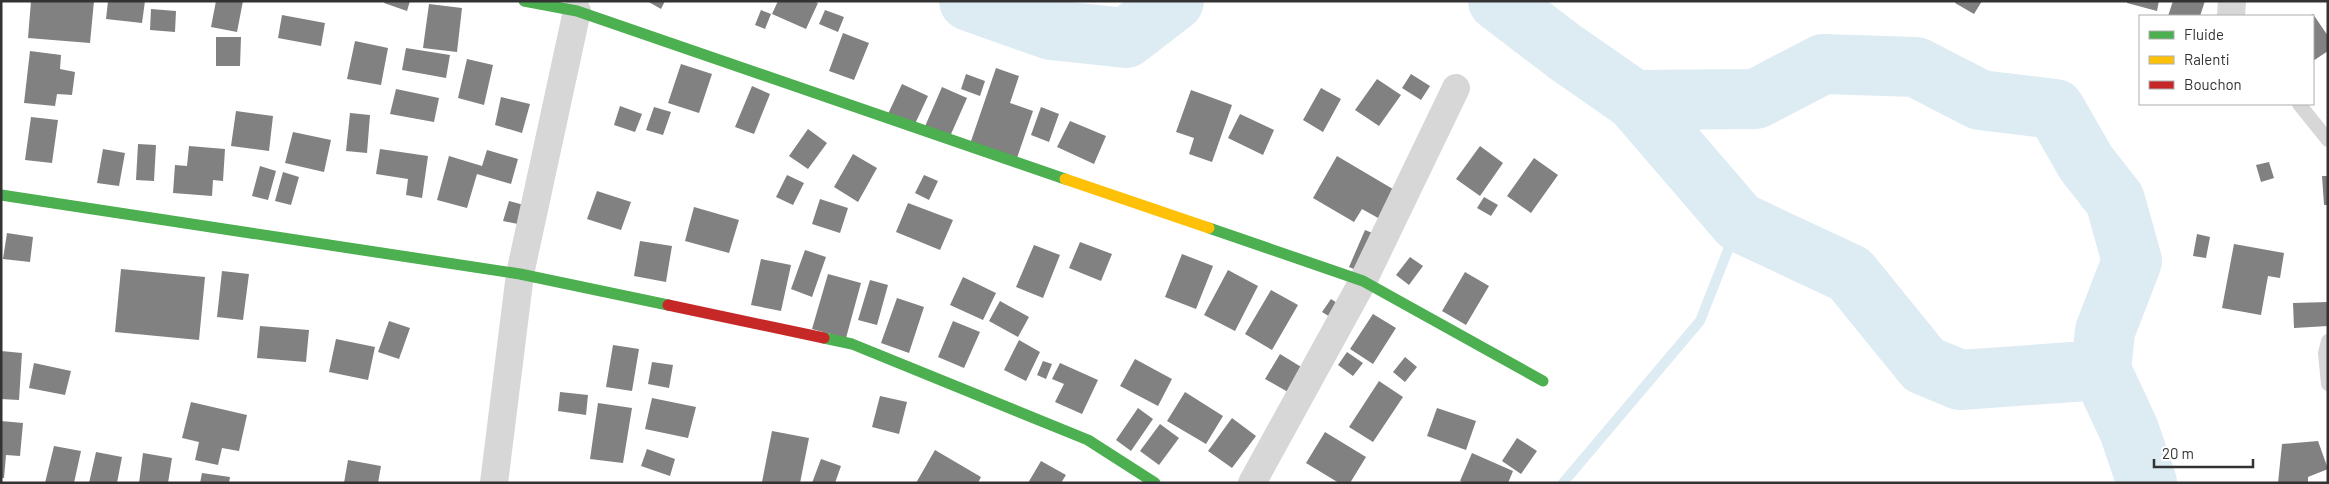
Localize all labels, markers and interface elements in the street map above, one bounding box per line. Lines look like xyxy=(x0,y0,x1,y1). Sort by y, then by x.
legend xyxy=(2139,15,2314,105)
text: Fluide xyxy=(2184,25,2224,43)
text: Ralenti xyxy=(2184,50,2230,68)
text: Bouchon xyxy=(2184,75,2242,93)
scale bar xyxy=(2154,436,2253,468)
text: 20 m xyxy=(2162,444,2194,462)

